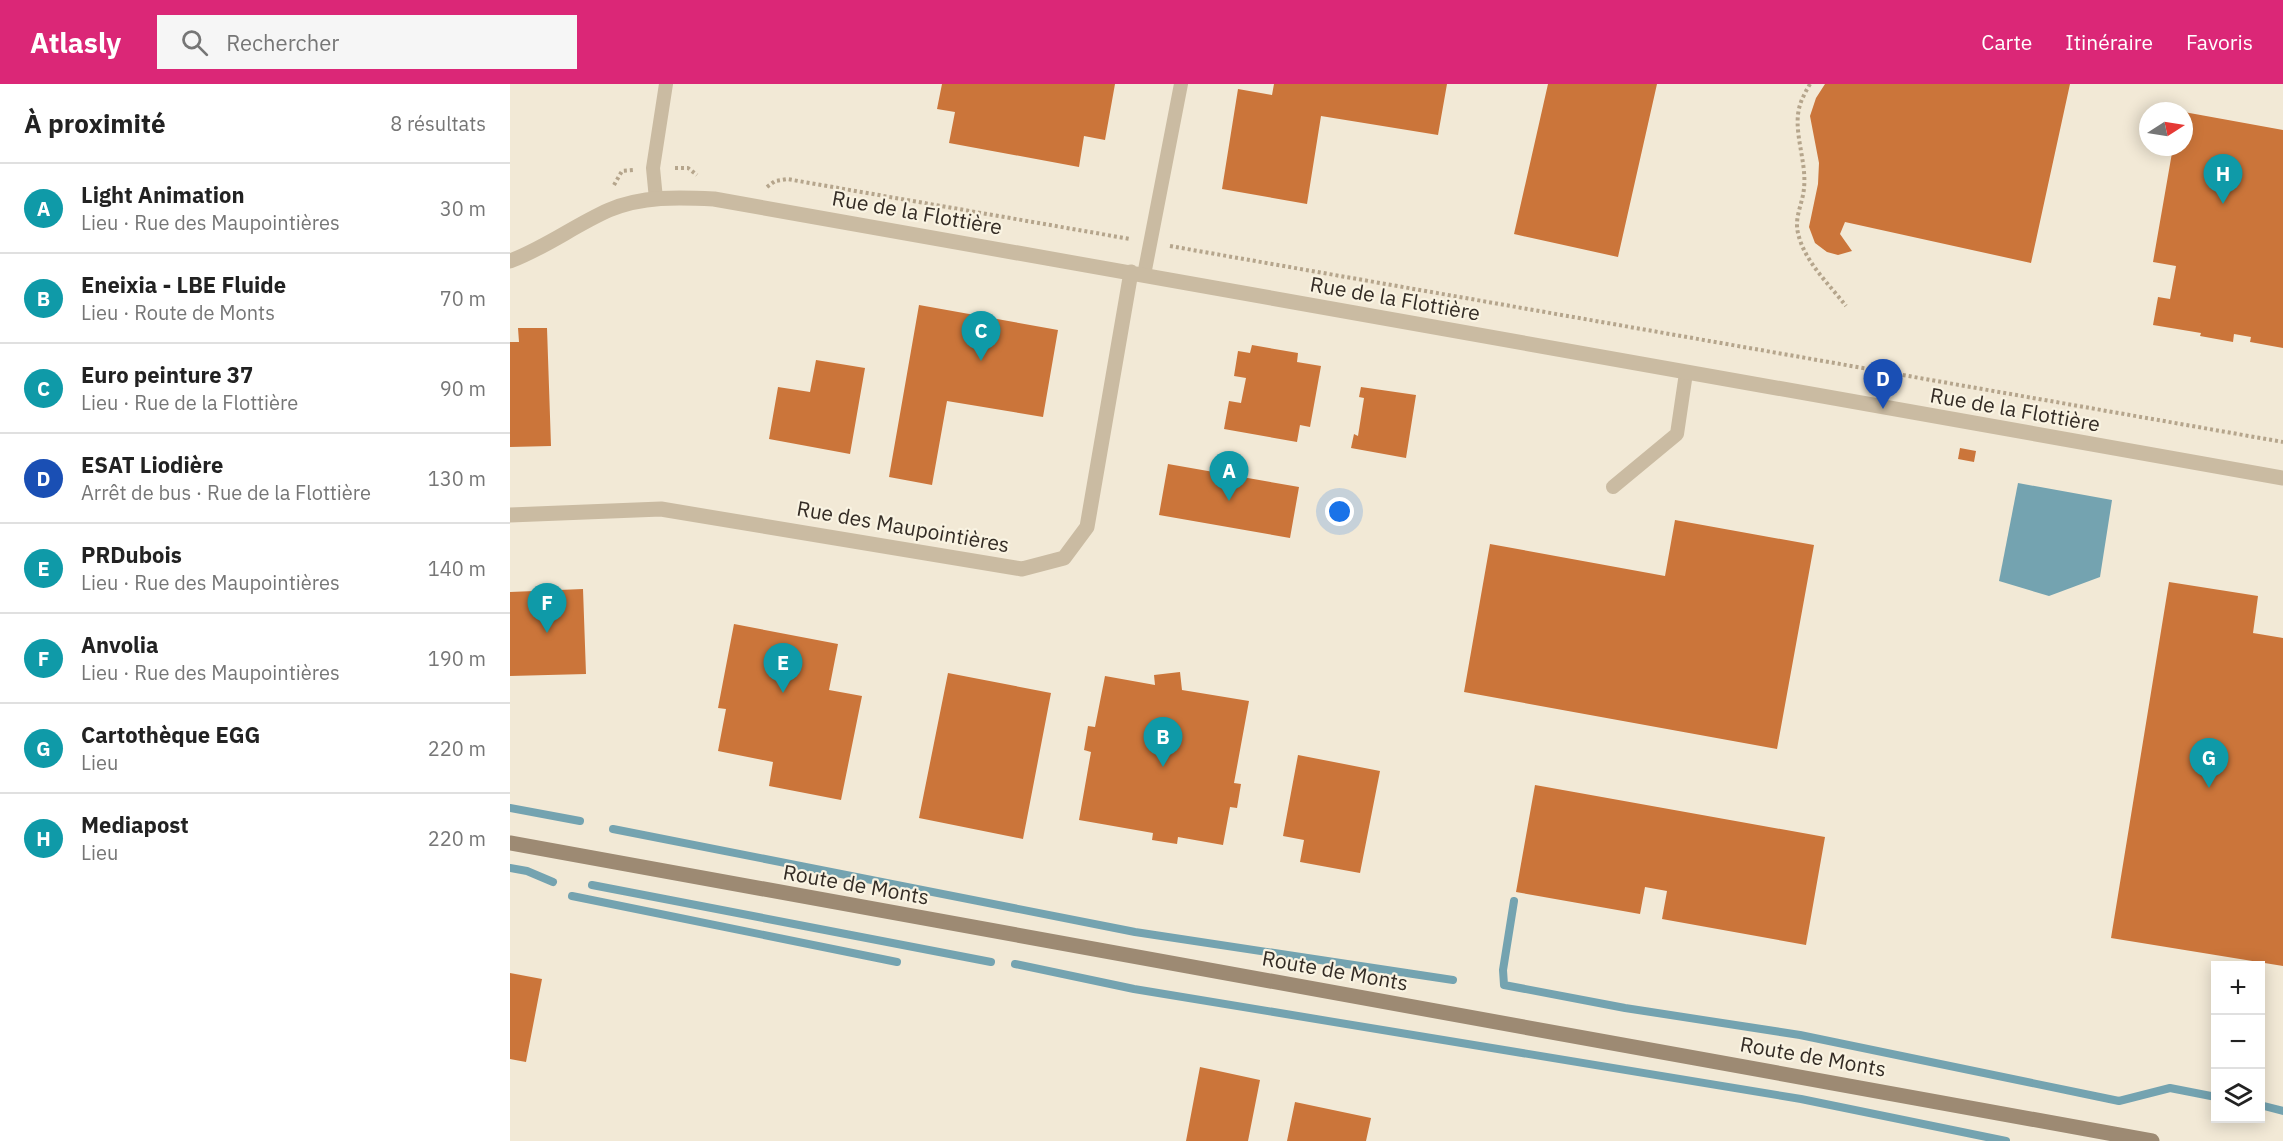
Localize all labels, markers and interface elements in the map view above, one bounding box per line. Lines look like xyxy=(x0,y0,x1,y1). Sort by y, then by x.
search box xyxy=(157,15,577,69)
text: Atlasly xyxy=(30,24,121,61)
icon: search xyxy=(178,26,211,59)
text: Rechercher xyxy=(226,28,339,57)
text: Carte xyxy=(1981,28,2032,56)
text: Itinéraire xyxy=(2065,28,2153,56)
text: Favoris xyxy=(2186,28,2253,56)
north arrow xyxy=(2139,102,2193,156)
text: À proximité xyxy=(24,106,166,140)
text: 8 résultats xyxy=(390,110,486,137)
pin: H xyxy=(2204,154,2242,204)
text: Light Animation xyxy=(81,180,245,209)
street label: Rue de la Flottière xyxy=(830,183,1004,241)
text: A xyxy=(37,195,50,222)
text: 30 m xyxy=(440,195,486,222)
text: Lieu · Rue des Maupointières xyxy=(81,209,340,236)
street label: Rue de la Flottière xyxy=(1308,269,1482,327)
text: Eneixia - LBE Fluide xyxy=(81,270,286,299)
text: B xyxy=(37,285,50,312)
text: 70 m xyxy=(440,285,486,312)
text: Lieu · Route de Monts xyxy=(81,299,275,326)
pin: C xyxy=(962,312,1000,361)
text: Euro peinture 37 xyxy=(81,360,253,389)
pin: D xyxy=(1864,360,1902,409)
text: C xyxy=(37,375,50,402)
text: 90 m xyxy=(440,375,486,402)
street label: Rue de la Flottière xyxy=(1928,380,2102,438)
text: Lieu · Rue de la Flottière xyxy=(81,389,298,416)
text: ESAT Liodière xyxy=(81,450,223,479)
pin: A xyxy=(1210,452,1248,501)
text: D xyxy=(37,465,50,492)
text: 130 m xyxy=(428,465,486,492)
text: Arrêt de bus · Rue de la Flottière xyxy=(81,479,371,506)
street label: Rue des Maupointières xyxy=(795,494,1012,559)
your location xyxy=(1325,497,1354,526)
text: PRDubois xyxy=(81,540,182,569)
text: E xyxy=(37,555,50,582)
text: 140 m xyxy=(428,555,486,582)
text: Lieu · Rue des Maupointières xyxy=(81,569,340,596)
pin: F xyxy=(528,584,567,633)
text: Anvolia xyxy=(81,630,159,659)
pin: E xyxy=(764,644,802,693)
text: F xyxy=(38,645,49,672)
text: 190 m xyxy=(428,645,486,672)
text: Lieu · Rue des Maupointières xyxy=(81,659,340,686)
pin: B xyxy=(1144,718,1182,767)
text: Cartothèque EGG xyxy=(81,720,260,749)
text: G xyxy=(36,735,51,762)
text: 220 m xyxy=(428,735,486,762)
pin: G xyxy=(2190,738,2228,788)
text: Lieu xyxy=(81,749,118,776)
text: Mediapost xyxy=(81,810,189,839)
text: H xyxy=(36,825,51,852)
text: 220 m xyxy=(428,825,486,852)
text: Lieu xyxy=(81,839,118,866)
street label: Route de Monts xyxy=(781,857,931,911)
street label: Route de Monts xyxy=(1260,943,1410,997)
map controls xyxy=(2211,961,2265,1123)
button: + xyxy=(2211,961,2265,1015)
button: − xyxy=(2211,1015,2265,1069)
street label: Route de Monts xyxy=(1738,1029,1888,1083)
button: layers xyxy=(2211,1069,2265,1123)

